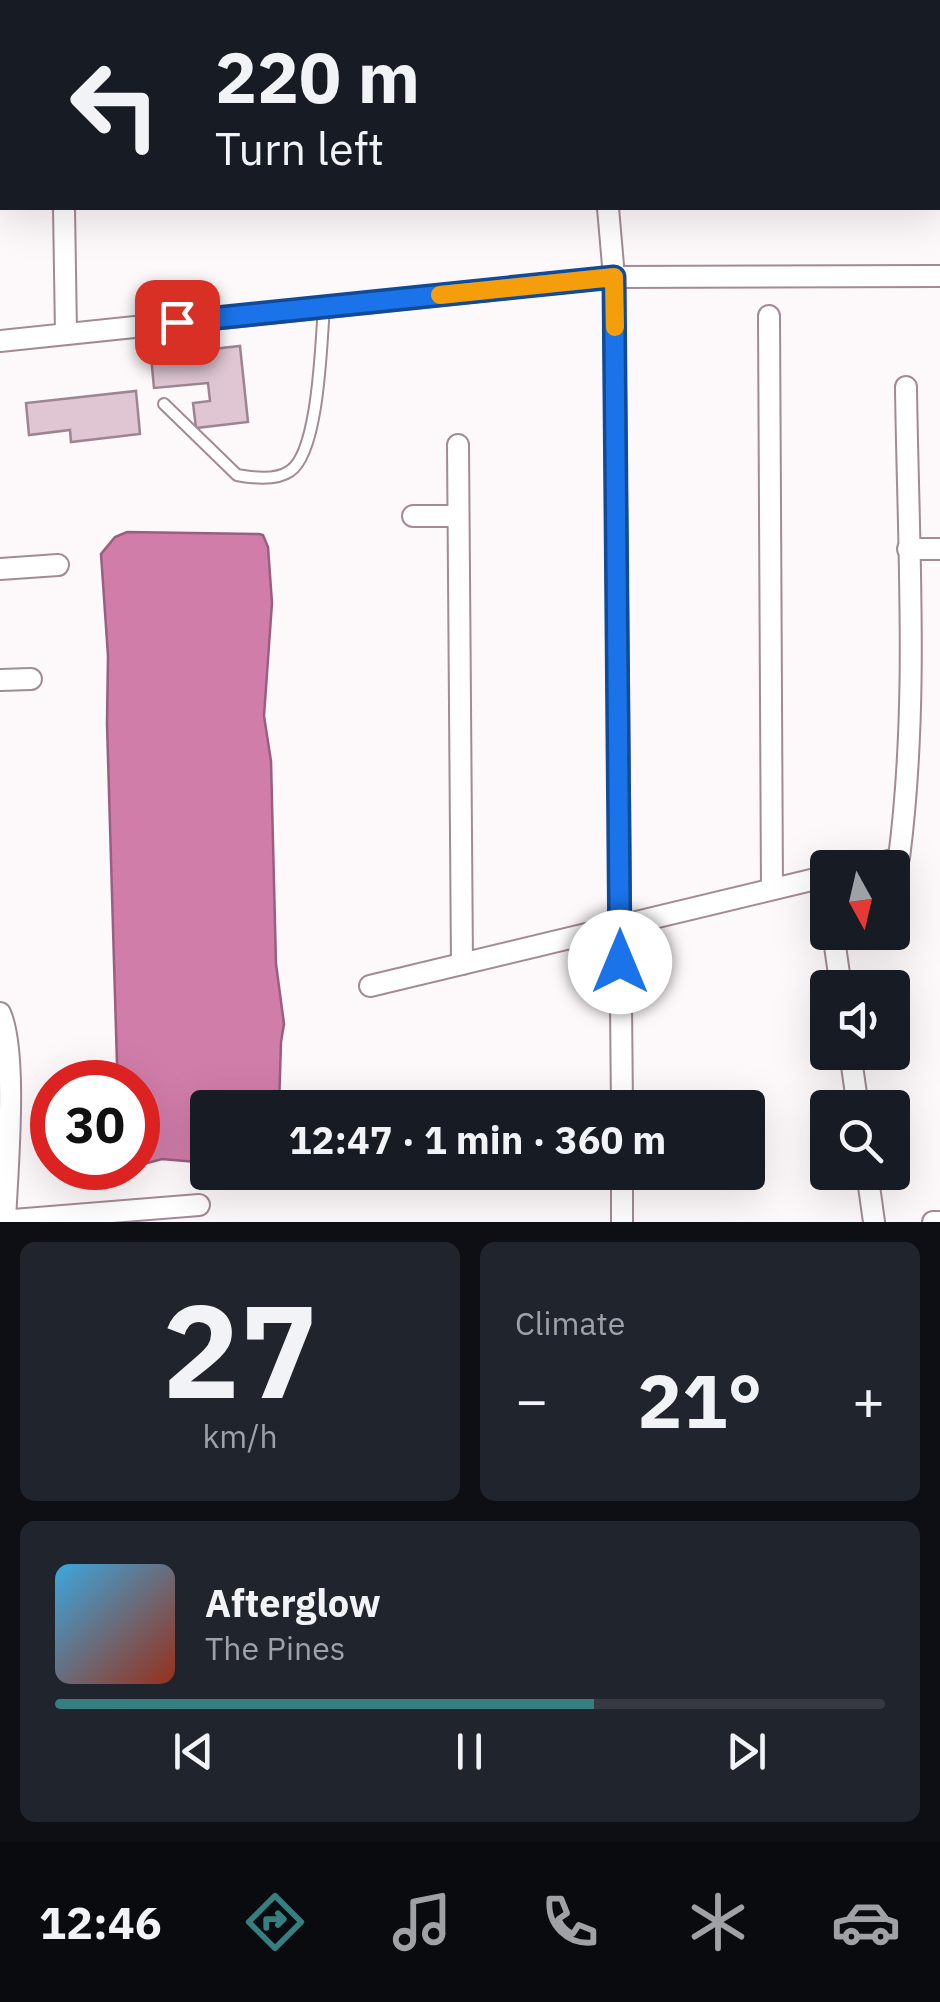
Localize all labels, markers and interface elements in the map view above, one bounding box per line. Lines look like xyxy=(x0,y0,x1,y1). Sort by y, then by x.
text: 220 m xyxy=(215,31,420,122)
icon: left xyxy=(50,40,180,170)
text: Turn left xyxy=(215,119,384,177)
pin xyxy=(135,280,220,365)
icon: arrive xyxy=(150,295,205,350)
north arrow xyxy=(810,850,910,950)
map controls xyxy=(810,850,910,1190)
position arrow xyxy=(568,910,672,1014)
button: sound xyxy=(810,970,910,1070)
speed limit sign: 30 xyxy=(30,1060,160,1190)
button: search xyxy=(810,1090,910,1190)
text: 12:47 · 1 min · 360 m xyxy=(289,1115,666,1164)
text: 27 xyxy=(162,1265,318,1434)
text: Climate xyxy=(515,1302,625,1344)
text: 21° xyxy=(637,1351,763,1449)
text: − xyxy=(515,1364,548,1435)
text: + xyxy=(852,1364,885,1435)
text: km/h xyxy=(202,1415,278,1457)
text: Afterglow xyxy=(205,1578,381,1627)
text: The Pines xyxy=(205,1627,345,1669)
icon: previous xyxy=(166,1724,221,1779)
icon: pause xyxy=(442,1724,497,1779)
icon: next xyxy=(719,1724,774,1779)
icon: directions xyxy=(240,1887,310,1957)
icon: music xyxy=(387,1887,457,1957)
icon: phone xyxy=(535,1887,605,1957)
icon: climate xyxy=(683,1887,753,1957)
icon: car xyxy=(831,1887,901,1957)
text: 12:46 xyxy=(39,1893,162,1951)

